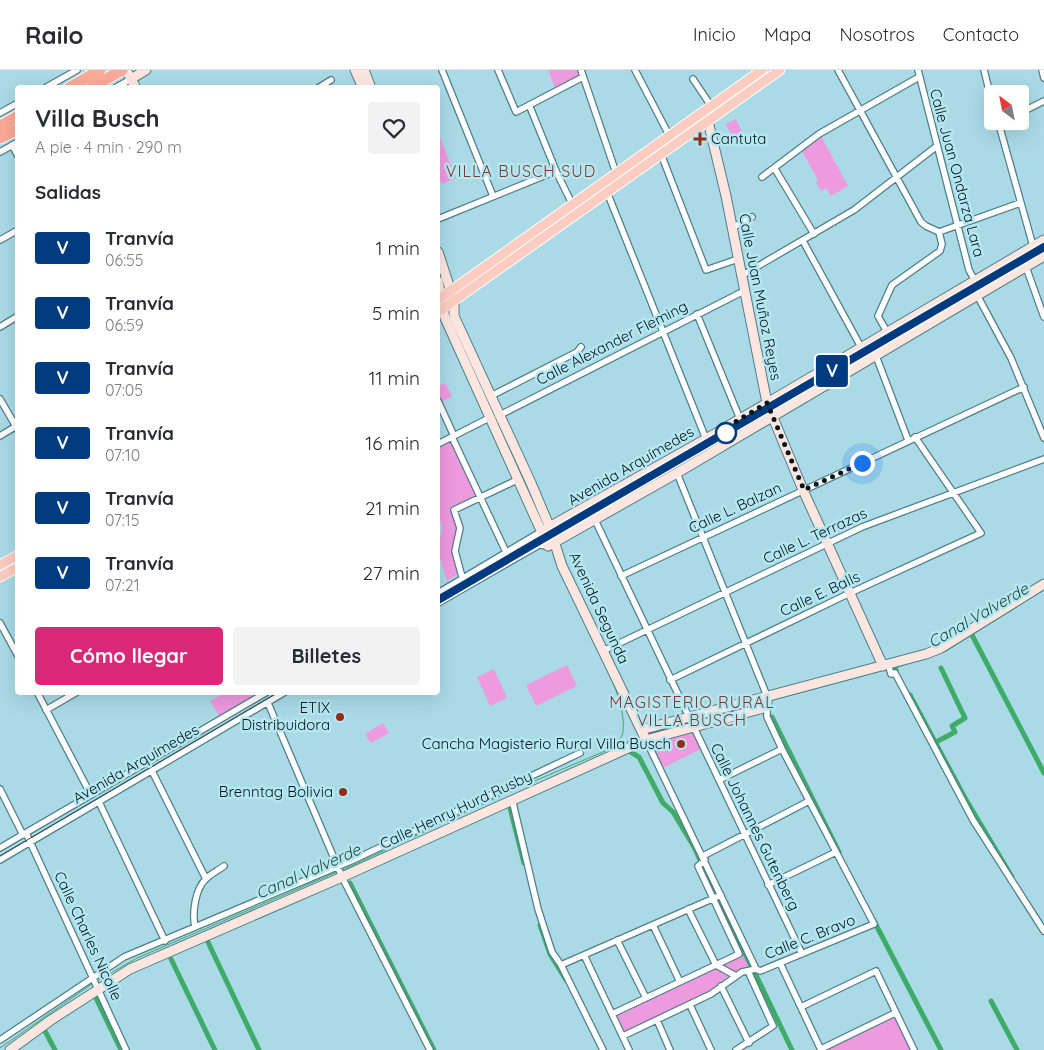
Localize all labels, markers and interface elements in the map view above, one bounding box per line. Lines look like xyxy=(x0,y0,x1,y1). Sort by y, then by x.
text: Railo xyxy=(25,20,84,50)
text: Inicio xyxy=(693,23,736,46)
text: Mapa xyxy=(764,23,812,46)
text: Nosotros xyxy=(840,23,915,46)
text: Contacto xyxy=(943,23,1019,46)
north arrow xyxy=(984,85,1029,130)
map controls xyxy=(984,85,1029,130)
street label: Calle Juan Ondarza Lara xyxy=(926,87,989,259)
button: heart xyxy=(368,102,420,154)
text: Villa Busch xyxy=(35,103,160,133)
place label: Cantuta xyxy=(711,129,766,148)
marker: Cantuta xyxy=(693,132,707,146)
text: A pie · 4 min · 290 m xyxy=(35,137,182,157)
district label: VILLA BUSCH SUD xyxy=(446,161,596,181)
text: Salidas xyxy=(35,180,101,204)
street label: Calle Juan Muñoz Reyes xyxy=(735,212,786,382)
text: Tranvía xyxy=(105,226,174,250)
text: V xyxy=(56,236,69,259)
text: 1 min xyxy=(375,236,420,260)
text: 06:55 xyxy=(105,250,144,270)
text: Tranvía xyxy=(105,291,174,315)
street label: Calle Alexander Fleming xyxy=(533,296,691,389)
text: V xyxy=(56,301,69,324)
text: 5 min xyxy=(372,301,420,325)
text: 06:59 xyxy=(105,315,144,335)
line badge: V xyxy=(816,355,848,387)
text: Tranvía xyxy=(105,356,174,380)
text: V xyxy=(826,359,838,382)
text: V xyxy=(56,366,69,389)
text: 11 min xyxy=(368,366,420,390)
text: 07:05 xyxy=(105,380,143,400)
text: Tranvía xyxy=(105,421,174,445)
street label: Avenida Arquímedes xyxy=(564,422,697,509)
unlabelled marker xyxy=(715,422,737,444)
text: V xyxy=(56,431,69,454)
text: 16 min xyxy=(365,431,420,455)
text: 07:10 xyxy=(105,445,140,465)
your location xyxy=(850,451,875,476)
street label: Calle L. Balzan xyxy=(685,478,784,537)
text: Tranvía xyxy=(105,486,174,510)
text: V xyxy=(56,496,69,519)
text: 21 min xyxy=(365,496,420,520)
street label: Calle L. Terrazas xyxy=(760,503,870,568)
text: 07:15 xyxy=(105,510,139,530)
street label: Avenida Segunda xyxy=(565,549,634,667)
text: Tranvía xyxy=(105,551,174,575)
text: V xyxy=(56,561,69,584)
text: 27 min xyxy=(363,561,420,585)
street label: Calle E. Balls xyxy=(777,567,863,620)
text: 07:21 xyxy=(105,575,140,595)
water label: Canal Valverde xyxy=(924,578,1033,652)
button: Cómo llegar xyxy=(35,627,223,685)
button: Billetes xyxy=(233,627,420,685)
district label: MAGISTERIO RURAL VILLA BUSCH xyxy=(609,692,775,730)
place label: ETIX Distribuidora xyxy=(241,698,330,734)
marker: ETIX Distribuidora xyxy=(334,711,346,723)
street label: Avenida Arquímedes xyxy=(69,720,202,807)
place label: Cancha Magisterio Rural Villa Busch xyxy=(422,734,671,753)
marker: Cancha Magisterio Rural Villa Busch xyxy=(675,738,687,750)
street label: Calle Johannes Gutenberg xyxy=(707,740,804,914)
street label: Calle Henry Hurd Rusby xyxy=(377,766,535,853)
place label: Brenntag Bolivia xyxy=(219,782,333,801)
marker: Brenntag Bolivia xyxy=(337,786,349,798)
water label: Canal Valverde xyxy=(253,839,364,903)
street label: Calle Charles Nicolle xyxy=(50,868,127,1003)
street label: Calle C. Bravo xyxy=(762,910,858,963)

